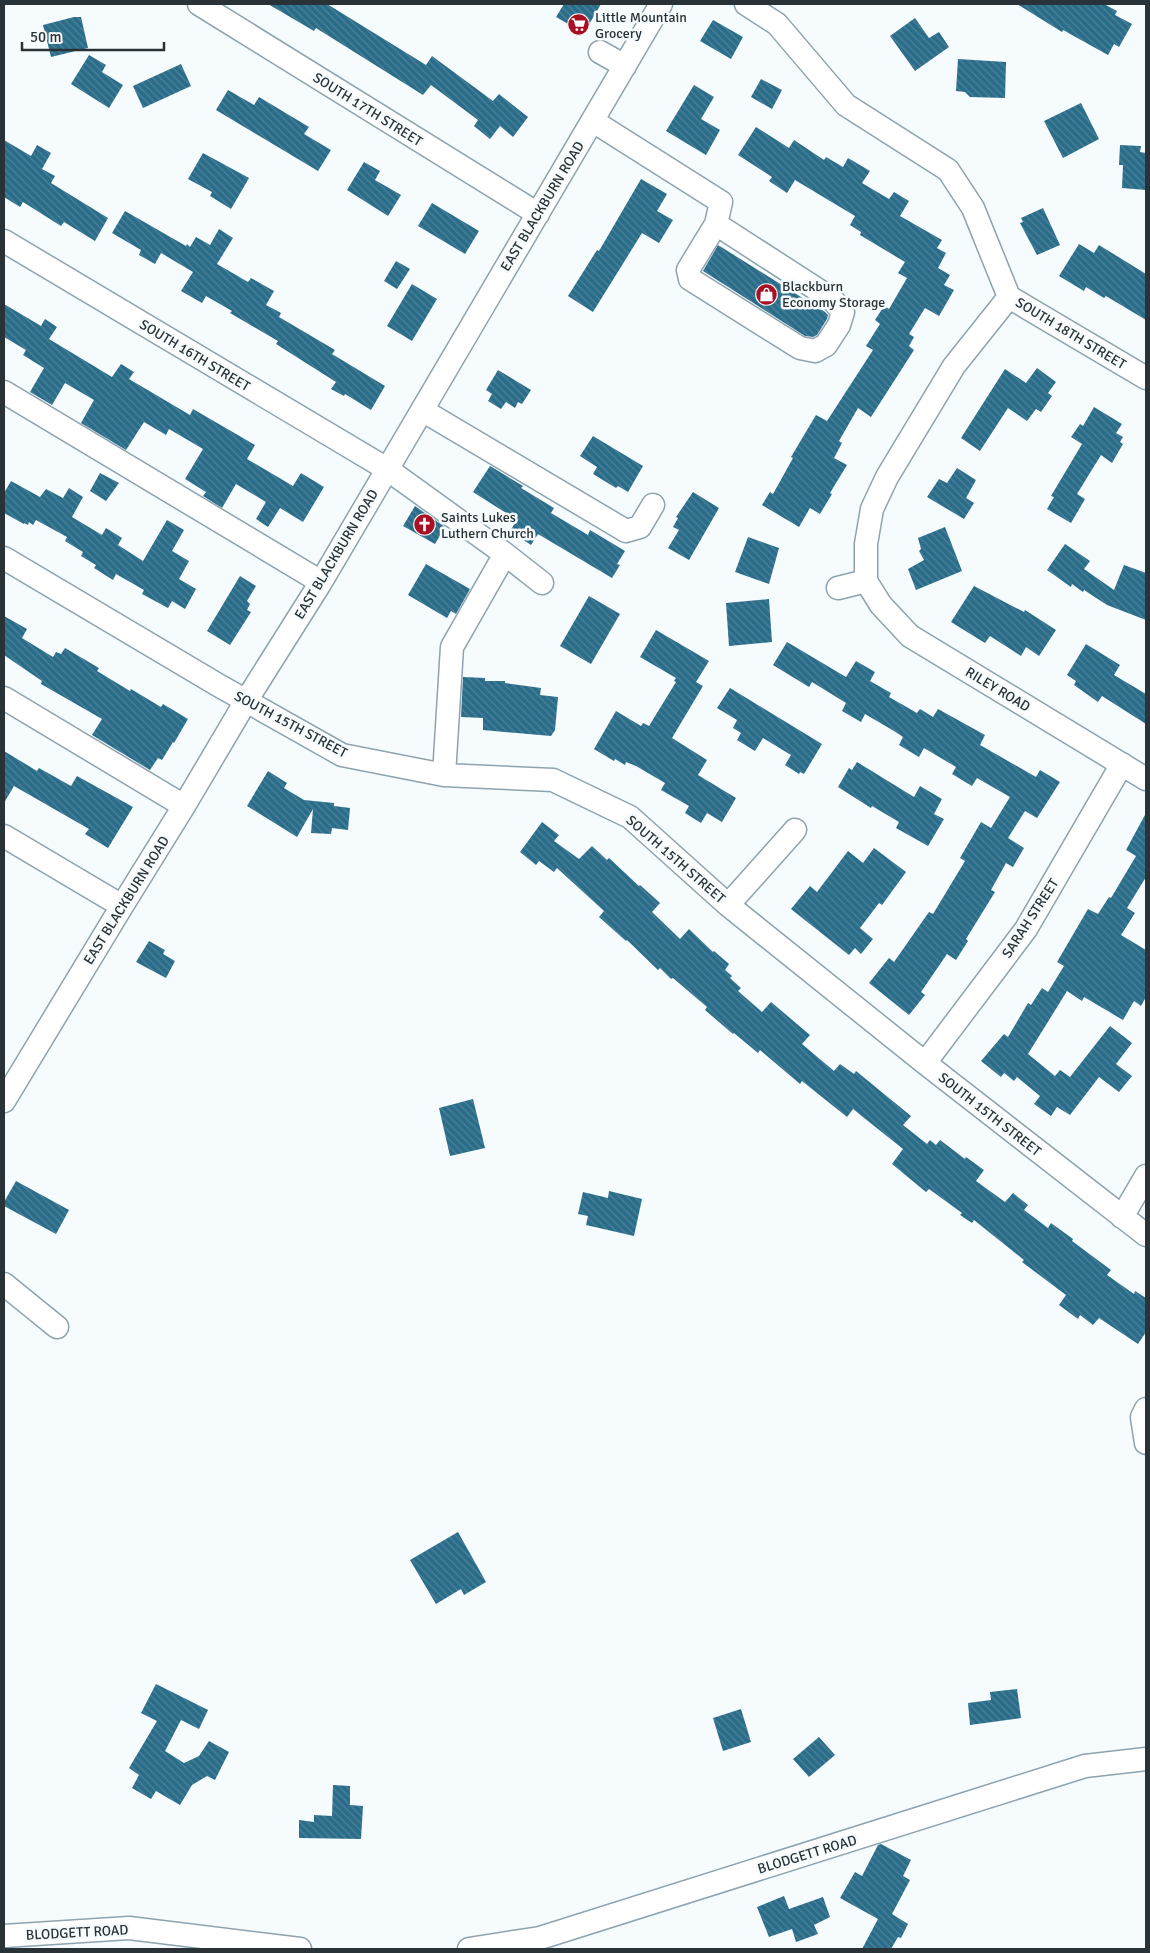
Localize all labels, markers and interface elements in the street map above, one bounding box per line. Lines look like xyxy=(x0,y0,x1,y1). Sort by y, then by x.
place label: Little Mountain Grocery xyxy=(595,9,687,42)
supermarket icon: Little Mountain Grocery xyxy=(567,13,591,37)
scale bar xyxy=(22,20,165,52)
text: 50 m xyxy=(30,28,61,46)
street label: SOUTH 17TH STREET xyxy=(310,69,426,150)
street label: EAST BLACKBURN ROAD xyxy=(497,138,588,274)
place label: Blackburn Economy Storage xyxy=(782,278,885,311)
shop icon: Blackburn Economy Storage xyxy=(754,282,778,306)
street label: SOUTH 18TH STREET xyxy=(1012,294,1129,373)
street label: SOUTH 16TH STREET xyxy=(136,316,253,395)
street label: EAST BLACKBURN ROAD xyxy=(291,486,382,622)
place label: Saints Lukes Luthern Church xyxy=(441,509,534,542)
church icon: Saints Lukes Luthern Church xyxy=(413,513,437,537)
street label: RILEY ROAD xyxy=(962,663,1033,715)
street label: SOUTH 15TH STREET xyxy=(231,687,350,762)
street label: SOUTH 15TH STREET xyxy=(623,812,729,907)
street label: EAST BLACKBURN ROAD xyxy=(80,833,173,968)
street label: SARAH STREET xyxy=(998,875,1062,961)
street label: SOUTH 15TH STREET xyxy=(935,1069,1045,1160)
street label: BLODGETT ROAD xyxy=(756,1831,859,1878)
street label: BLODGETT ROAD xyxy=(25,1921,129,1944)

